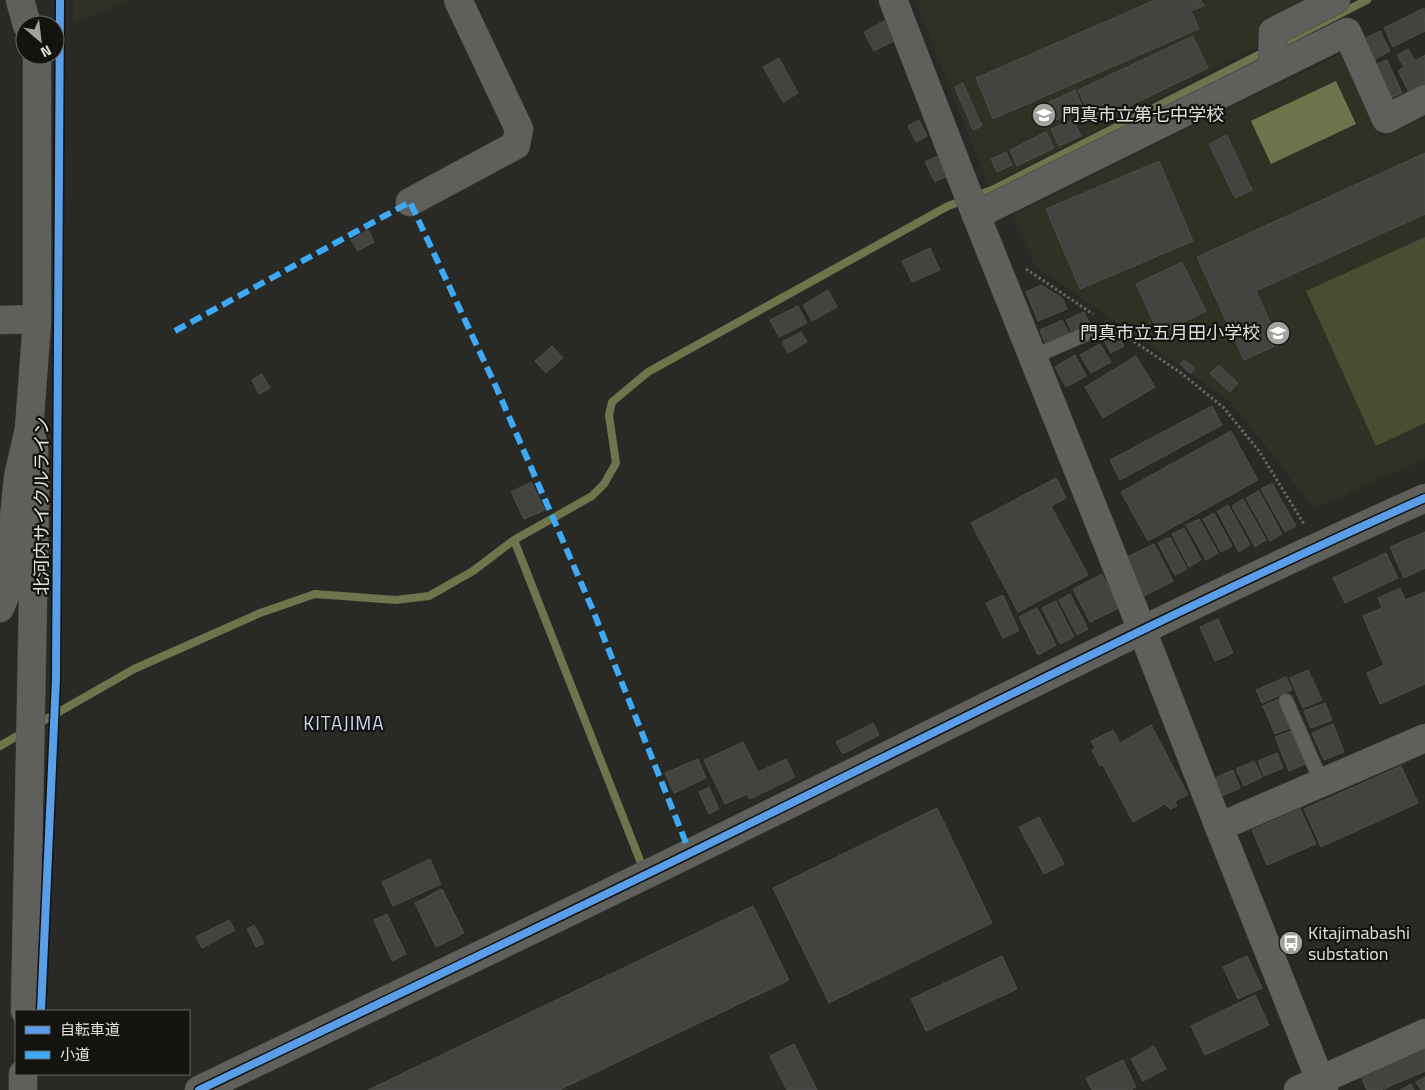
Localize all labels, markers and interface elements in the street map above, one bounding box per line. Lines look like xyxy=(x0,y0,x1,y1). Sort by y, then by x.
north arrow xyxy=(15,15,65,65)
text: N xyxy=(37,40,56,63)
place label: 門真市立第七中学校 xyxy=(1062,101,1224,128)
school or university icon: 門真市立第七中学校 xyxy=(1031,102,1057,128)
place label: 門真市立五月田小学校 xyxy=(1080,319,1260,346)
school or university icon: 門真市立五月田小学校 xyxy=(1265,320,1291,346)
street label: 北河内サイクルライン xyxy=(28,416,55,596)
district label: KITAJIMA xyxy=(303,708,385,737)
place label: Kitajimabashi substation xyxy=(1308,919,1410,967)
bus stop icon: Kitajimabashi substation xyxy=(1278,930,1304,956)
legend xyxy=(15,1010,190,1075)
text: 自転車道 xyxy=(60,1018,120,1041)
text: 小道 xyxy=(60,1043,90,1066)

